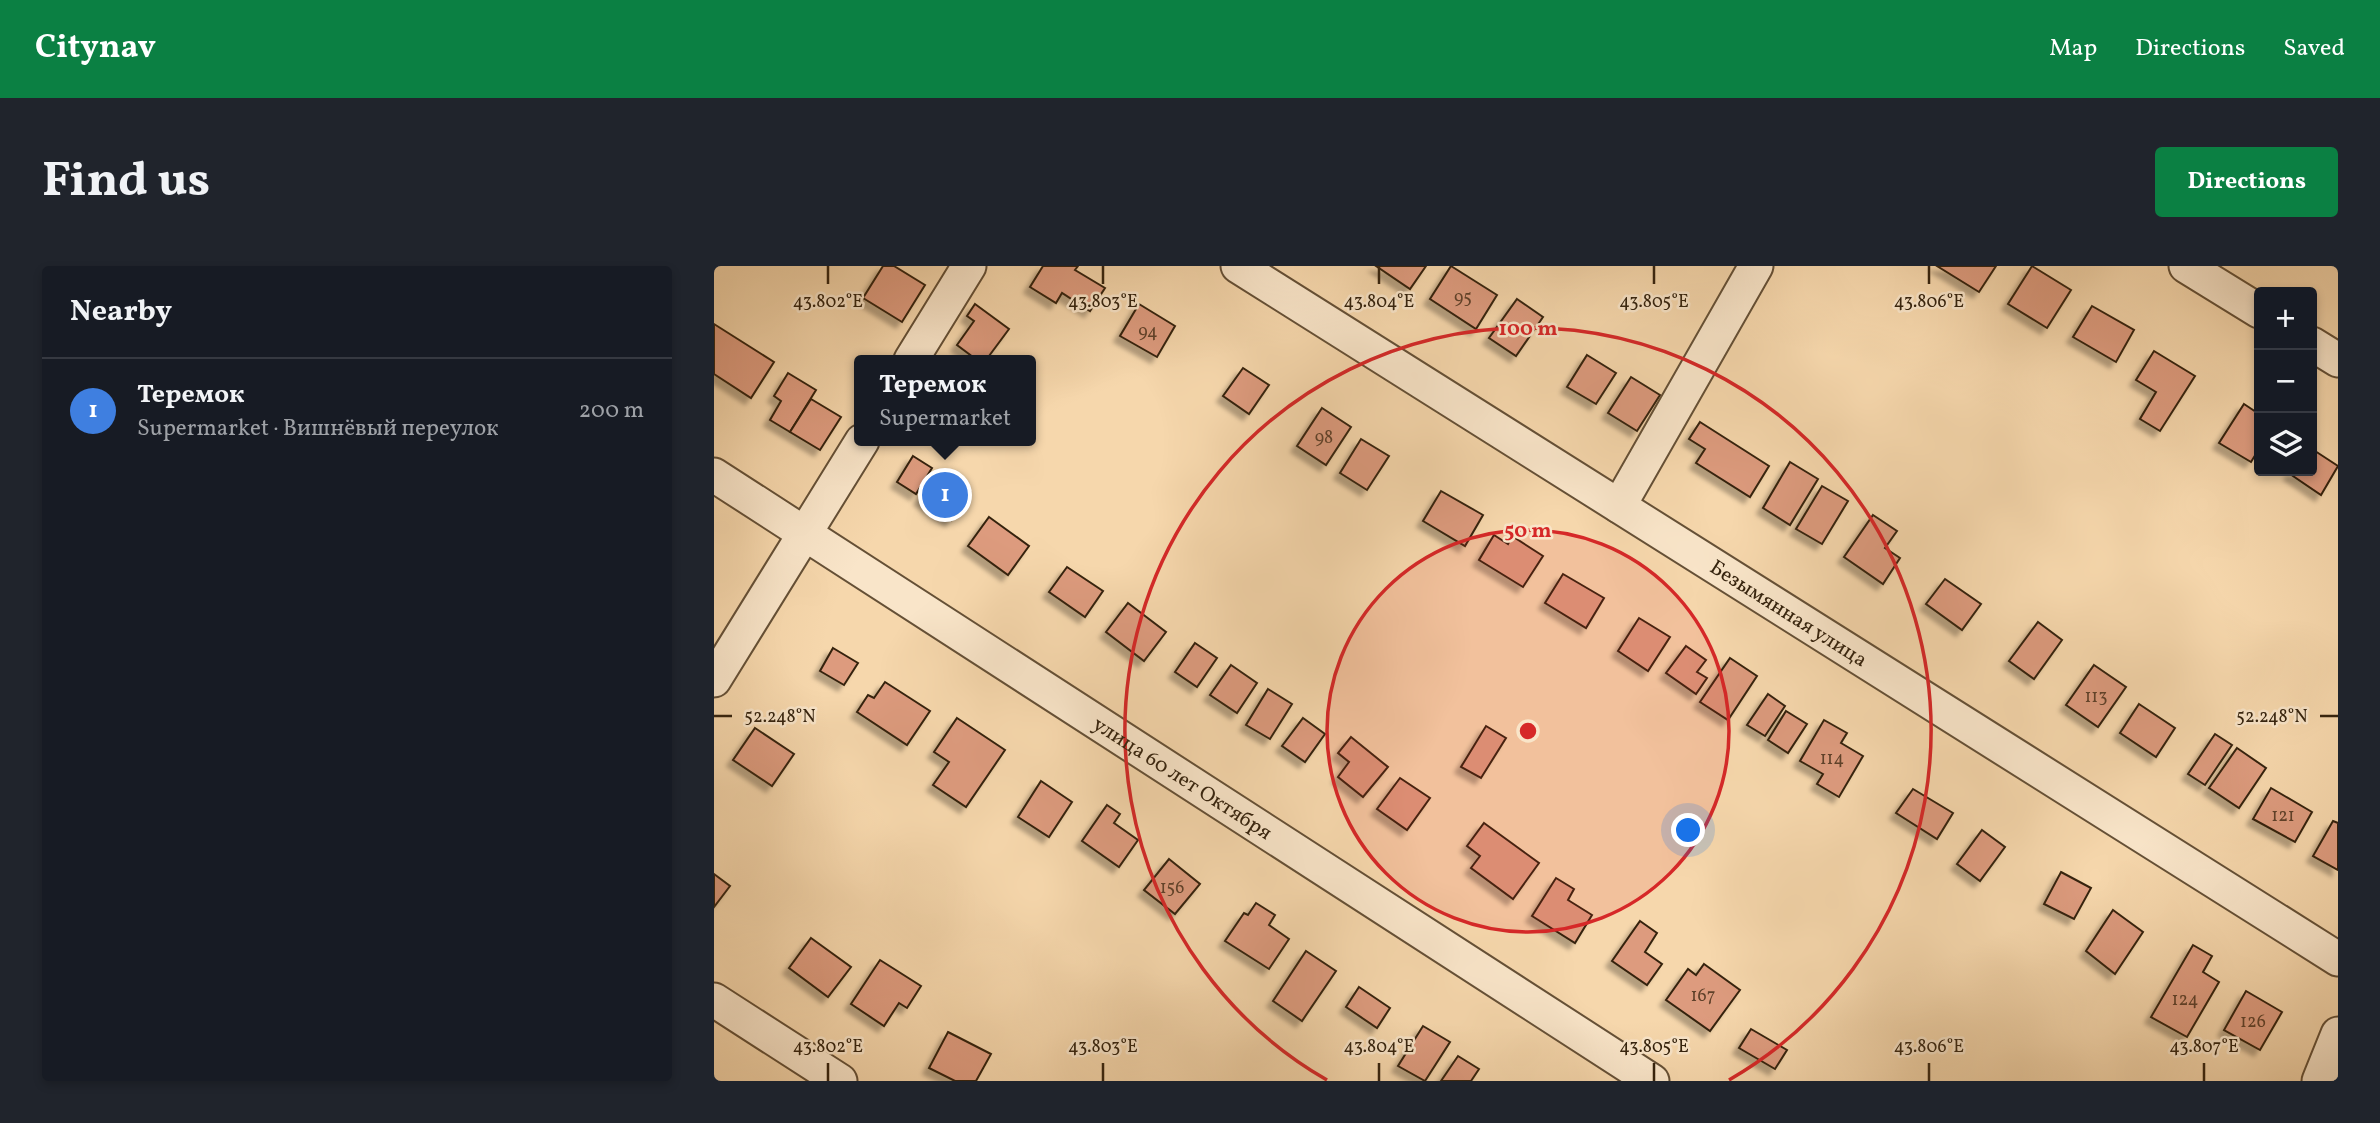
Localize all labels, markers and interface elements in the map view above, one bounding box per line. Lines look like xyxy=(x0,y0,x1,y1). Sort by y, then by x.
text: Citynav xyxy=(35,26,156,72)
text: Map xyxy=(2049,32,2097,66)
text: Directions xyxy=(2135,32,2245,66)
text: Saved xyxy=(2283,32,2345,66)
button: Directions xyxy=(2155,147,2338,217)
text: Find us xyxy=(42,148,210,217)
house number: 95 xyxy=(1454,286,1472,311)
map controls xyxy=(2254,287,2317,476)
button: + xyxy=(2254,287,2317,350)
text: 43.802°E xyxy=(793,290,863,315)
text: 43.803°E xyxy=(1068,290,1138,315)
text: 43.804°E xyxy=(1344,290,1415,315)
text: 43.805°E xyxy=(1619,290,1689,315)
text: 43.806°E xyxy=(1894,290,1964,315)
text: Nearby xyxy=(70,291,172,333)
text: 100 m xyxy=(1498,315,1558,344)
house number: 94 xyxy=(1138,320,1158,345)
button: − xyxy=(2254,350,2317,413)
popup xyxy=(854,355,1036,446)
text: Теремок xyxy=(879,367,987,403)
text: Теремок xyxy=(137,377,245,413)
text: 1 xyxy=(88,395,98,427)
text: 200 m xyxy=(579,395,644,427)
text: Supermarket xyxy=(879,403,1011,435)
text: Supermarket · Вишнёвый переулок xyxy=(137,413,499,445)
button: layers xyxy=(2254,413,2317,476)
house number: 98 xyxy=(1315,426,1333,451)
pin: 1 xyxy=(922,469,968,521)
text: 50 m xyxy=(1504,517,1552,546)
street label: Безымянная улица xyxy=(1704,554,1872,675)
house number: 113 xyxy=(2084,685,2108,710)
text: 52.248°N xyxy=(744,705,816,730)
text: 52.248°N xyxy=(2236,705,2308,730)
street label: улица 60 лет Октября xyxy=(1087,710,1277,848)
centre of rings xyxy=(1516,719,1540,743)
house number: 114 xyxy=(1820,747,1844,772)
house number: 121 xyxy=(2271,804,2295,829)
your location xyxy=(1671,813,1705,847)
house number: 156 xyxy=(1160,876,1184,901)
house number: 167 xyxy=(1691,984,1715,1009)
house number: 124 xyxy=(2172,988,2198,1013)
house number: 126 xyxy=(2240,1010,2266,1035)
text: 43.802°E xyxy=(793,1035,863,1060)
text: 43.803°E xyxy=(1068,1035,1138,1060)
text: 43.804°E xyxy=(1344,1035,1415,1060)
text: 43.805°E xyxy=(1619,1035,1689,1060)
text: 43.806°E xyxy=(1894,1035,1964,1060)
text: 43.807°E xyxy=(2169,1035,2239,1060)

